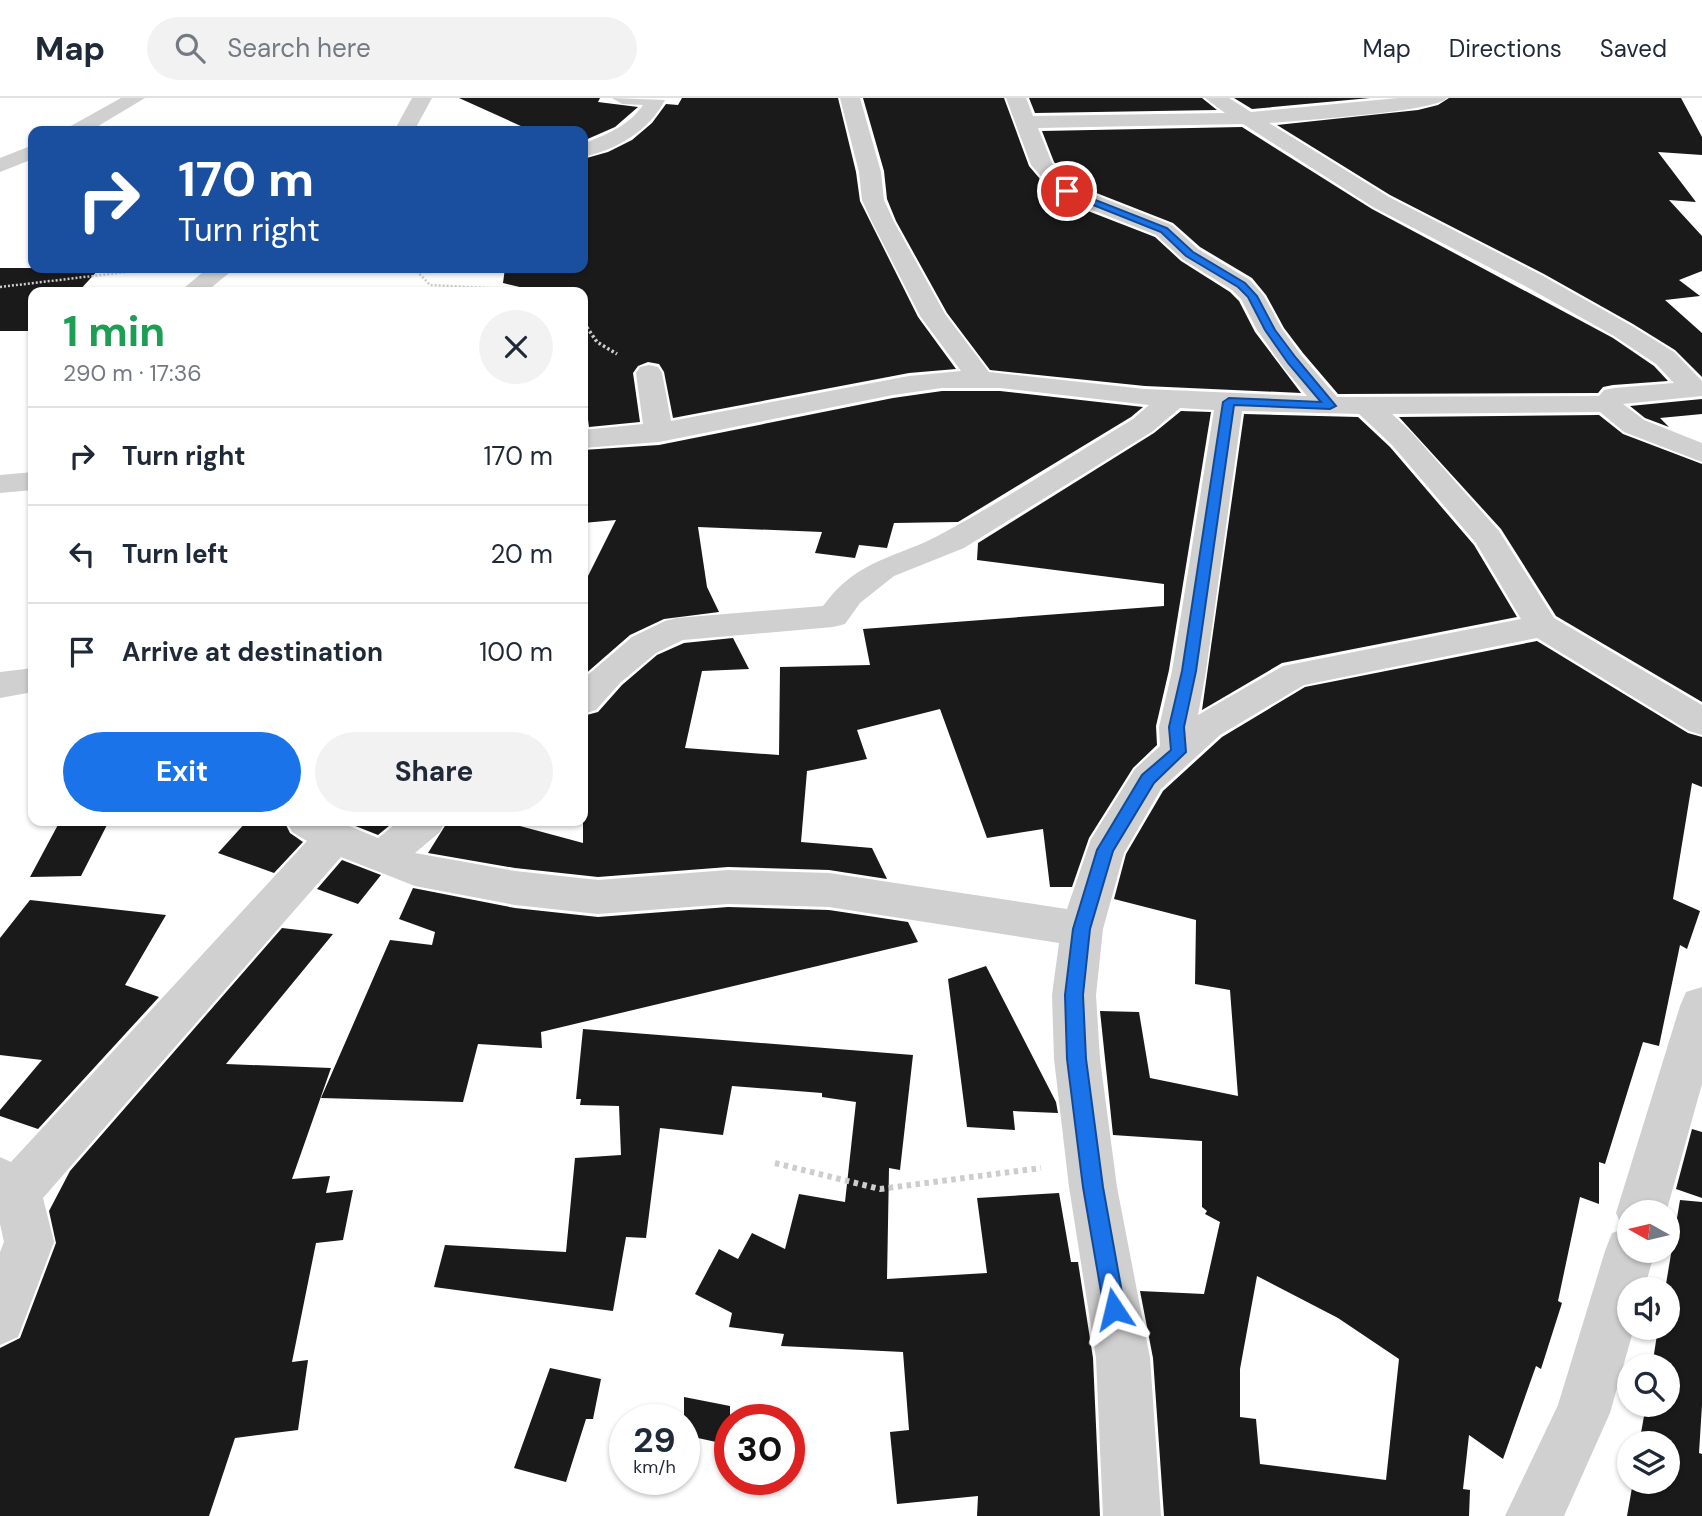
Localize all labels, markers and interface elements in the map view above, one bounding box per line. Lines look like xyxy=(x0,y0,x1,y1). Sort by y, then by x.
search box xyxy=(147,17,637,80)
text: Map xyxy=(35,27,105,70)
icon: search xyxy=(171,29,209,67)
text: Search here xyxy=(227,31,371,65)
text: Map xyxy=(1363,33,1411,64)
text: Directions xyxy=(1449,33,1562,64)
text: Saved xyxy=(1600,33,1667,64)
text: 170 m xyxy=(178,147,314,211)
icon: right xyxy=(63,154,154,245)
pin xyxy=(1037,161,1097,221)
icon: arrive xyxy=(1048,172,1086,210)
text: Turn right xyxy=(178,209,320,251)
text: 1 min xyxy=(63,304,165,359)
button: close xyxy=(479,310,553,384)
text: 290 m · 17:36 xyxy=(63,358,202,388)
icon: right xyxy=(63,437,101,475)
text: Turn right xyxy=(122,439,246,473)
text: 170 m xyxy=(484,439,553,473)
icon: left xyxy=(63,535,101,573)
text: Turn left xyxy=(122,537,229,571)
text: 20 m xyxy=(490,537,553,571)
icon: arrive xyxy=(63,633,101,671)
text: Arrive at destination xyxy=(122,635,383,669)
text: 100 m xyxy=(479,635,553,669)
button: Exit xyxy=(63,732,301,812)
button: Share xyxy=(315,732,553,812)
north arrow xyxy=(1617,1200,1680,1264)
map controls xyxy=(1617,1200,1680,1494)
position arrow xyxy=(1077,1272,1151,1346)
button: sound xyxy=(1617,1277,1680,1340)
button: search xyxy=(1617,1354,1680,1417)
speed limit sign: 30 xyxy=(714,1404,805,1495)
text: 29 xyxy=(633,1417,676,1463)
button: layers xyxy=(1617,1431,1680,1494)
text: km/h xyxy=(633,1455,676,1479)

